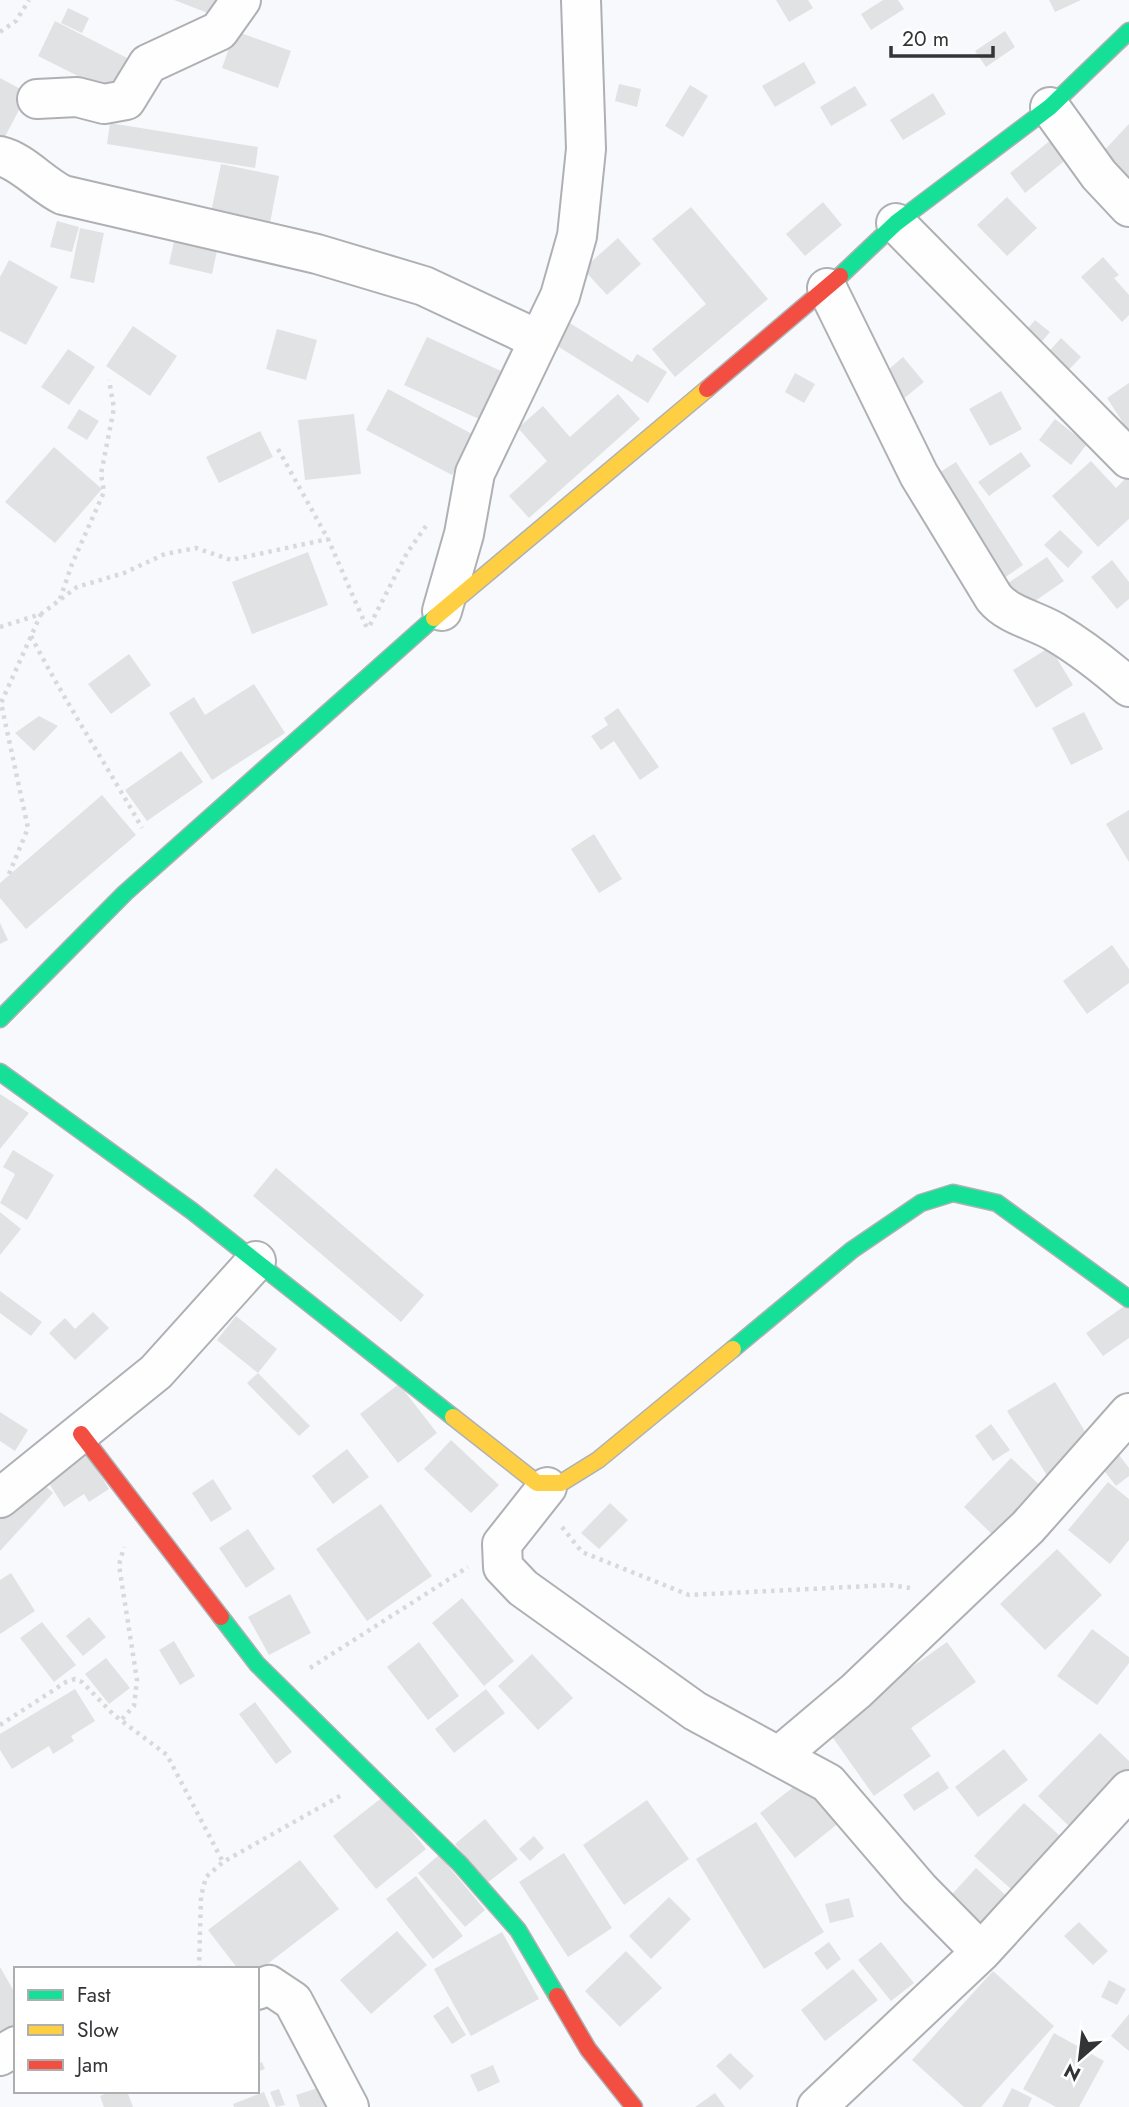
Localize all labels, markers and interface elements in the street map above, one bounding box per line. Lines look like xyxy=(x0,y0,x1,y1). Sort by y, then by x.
scale bar xyxy=(891,14,992,58)
text: 20 m xyxy=(902,24,949,54)
legend xyxy=(14,1967,259,2093)
text: Fast xyxy=(77,1980,110,2010)
text: Slow xyxy=(77,2015,119,2045)
north arrow xyxy=(1045,2023,1115,2093)
text: Jam xyxy=(74,2050,109,2080)
text: N xyxy=(1059,2057,1085,2088)

